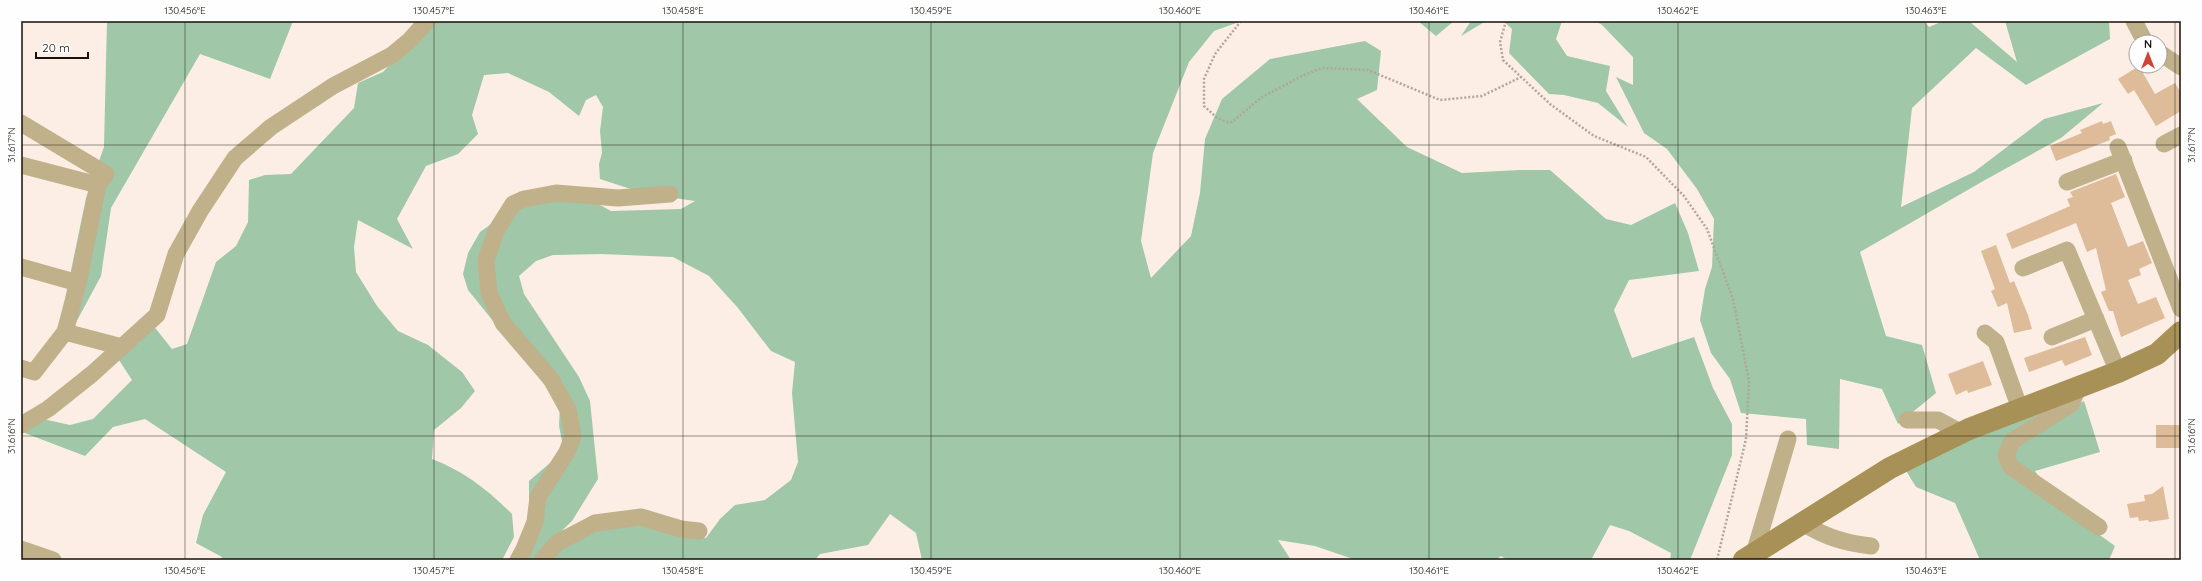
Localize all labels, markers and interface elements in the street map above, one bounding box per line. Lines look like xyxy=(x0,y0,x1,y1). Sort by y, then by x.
text: 130.456°E xyxy=(164,4,206,17)
text: 130.457°E xyxy=(413,4,455,17)
text: 130.458°E xyxy=(662,4,704,17)
text: 130.459°E xyxy=(910,4,952,17)
text: 130.460°E xyxy=(1159,4,1201,17)
text: 130.461°E xyxy=(1409,4,1449,17)
text: 130.462°E xyxy=(1657,4,1699,17)
text: 130.463°E xyxy=(1905,4,1947,17)
scale bar xyxy=(36,34,88,60)
north arrow xyxy=(2128,34,2168,74)
text: N xyxy=(2144,37,2152,51)
text: 20 m xyxy=(42,40,70,55)
text: 31.617°N xyxy=(5,127,18,163)
text: 31.617°N xyxy=(2185,127,2198,163)
text: 31.616°N xyxy=(5,418,18,454)
text: 31.616°N xyxy=(2185,418,2198,454)
text: 130.456°E xyxy=(164,564,206,577)
text: 130.457°E xyxy=(413,564,455,577)
text: 130.458°E xyxy=(662,564,704,577)
text: 130.459°E xyxy=(910,564,952,577)
text: 130.460°E xyxy=(1159,564,1201,577)
text: 130.461°E xyxy=(1409,564,1449,577)
text: 130.462°E xyxy=(1657,564,1699,577)
text: 130.463°E xyxy=(1905,564,1947,577)

